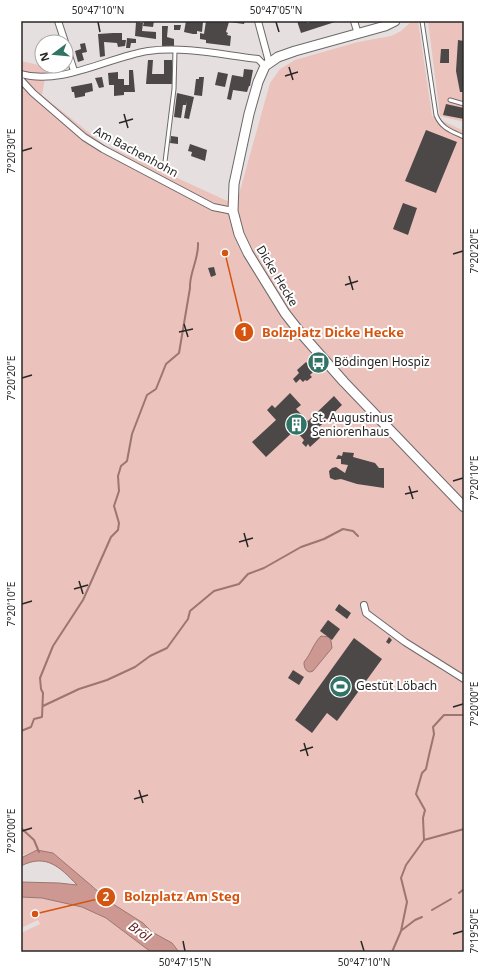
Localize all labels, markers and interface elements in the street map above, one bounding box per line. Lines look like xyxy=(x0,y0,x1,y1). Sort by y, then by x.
text: 50°47'10"N xyxy=(72,3,124,17)
text: 50°47'05"N xyxy=(250,3,302,17)
north arrow xyxy=(34,34,74,74)
text: N xyxy=(35,51,52,63)
street label: Am Bachenhohn xyxy=(91,122,181,181)
text: 7°20'30"E xyxy=(4,129,18,173)
text: 7°20'20"E xyxy=(467,229,481,273)
street label: Dicke Hecke xyxy=(252,242,302,310)
callout: Bolzplatz Dicke Hecke xyxy=(234,320,412,345)
text: 1 xyxy=(241,323,247,340)
text: Bolzplatz Dicke Hecke xyxy=(262,323,404,341)
bus stop icon: Bödingen Hospiz xyxy=(305,349,331,375)
place label: Bödingen Hospiz xyxy=(334,353,430,370)
text: 7°20'20"E xyxy=(4,356,18,400)
place label: St. Augustinus Seniorenhaus xyxy=(312,409,393,440)
building icon: St. Augustinus Seniorenhaus xyxy=(283,412,309,438)
text: 7°20'10"E xyxy=(467,456,481,500)
text: 7°20'10"E xyxy=(4,582,18,626)
sports icon: Gestüt Löbach xyxy=(328,673,354,699)
place label: Gestüt Löbach xyxy=(356,677,437,694)
text: 7°20'00"E xyxy=(467,682,481,726)
text: 7°20'00"E xyxy=(4,809,18,853)
callout: Bolzplatz Am Steg xyxy=(96,884,248,909)
text: Bolzplatz Am Steg xyxy=(124,887,240,905)
text: 2 xyxy=(103,888,110,905)
text: 7°19'50"E xyxy=(467,909,481,953)
water label: Bröl xyxy=(125,917,155,946)
text: 50°47'15"N xyxy=(159,955,211,969)
text: 50°47'10"N xyxy=(338,955,390,969)

